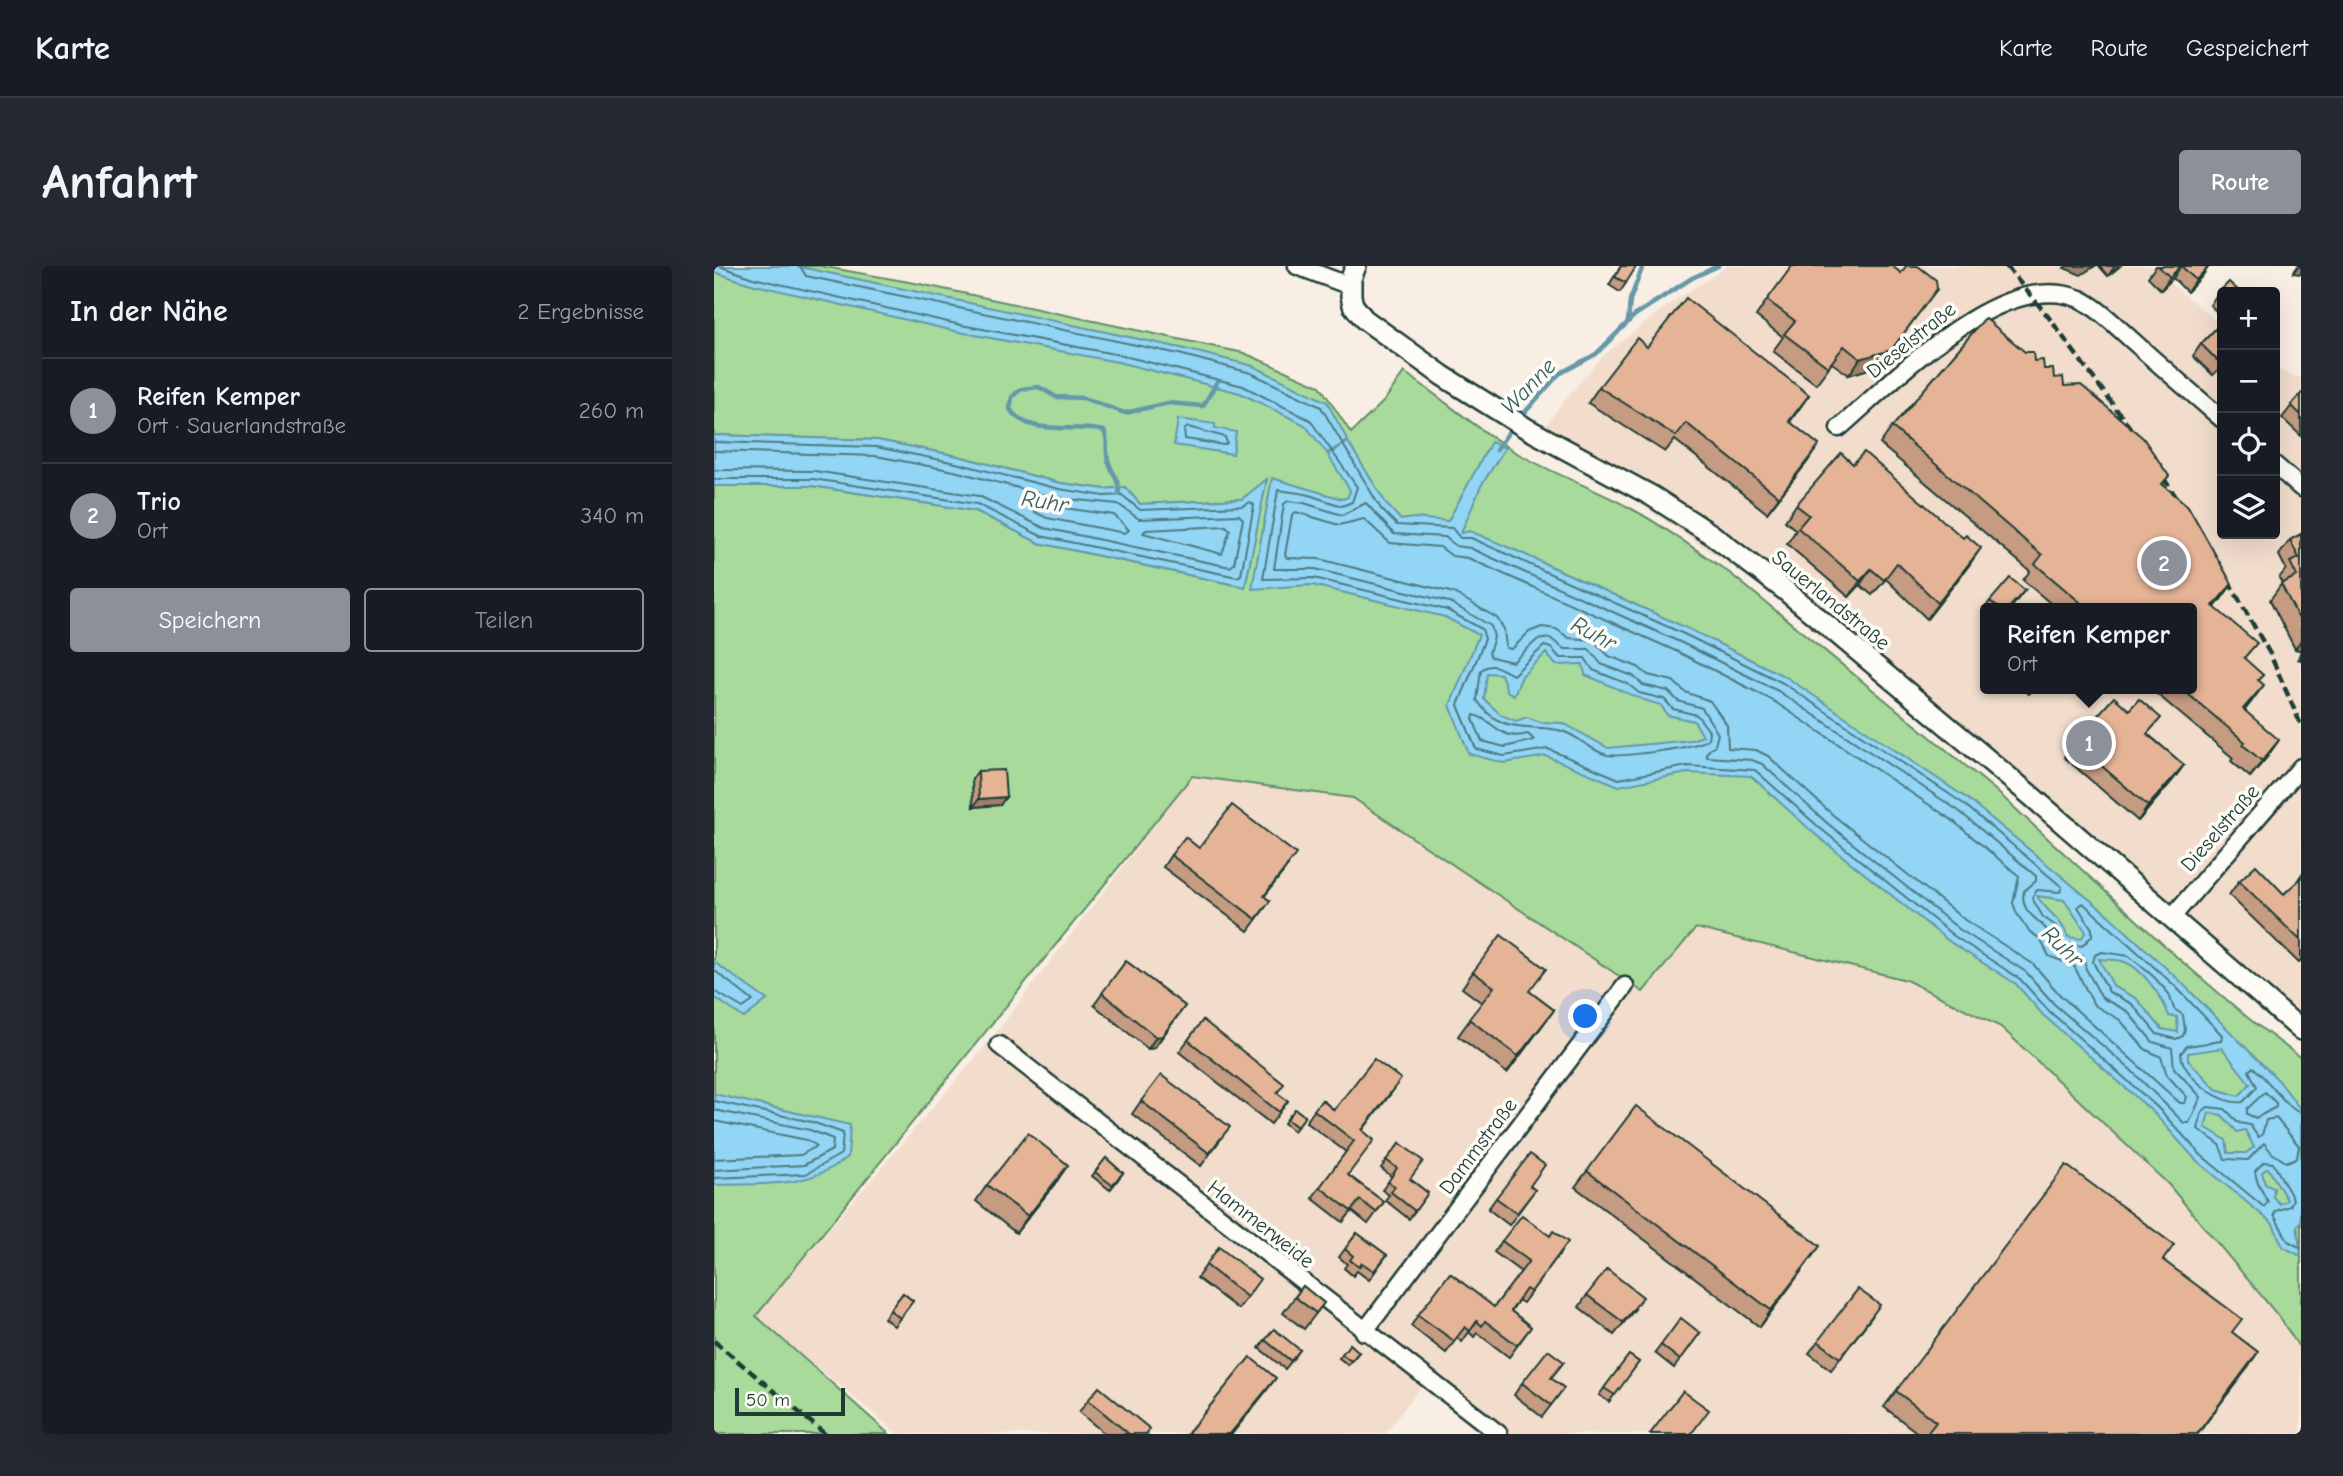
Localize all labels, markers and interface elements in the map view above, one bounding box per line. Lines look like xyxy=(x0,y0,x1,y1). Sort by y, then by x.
text: Karte xyxy=(35,29,110,67)
text: Karte xyxy=(1999,34,2053,62)
text: Route xyxy=(2091,34,2148,62)
text: Gespeichert xyxy=(2186,34,2308,62)
button: Route xyxy=(2179,150,2301,214)
text: Anfahrt xyxy=(42,154,197,210)
map controls xyxy=(2217,287,2280,539)
button: + xyxy=(2217,287,2280,350)
text: In der Nähe xyxy=(70,294,228,329)
street label: Dieselstraße xyxy=(1862,297,1960,383)
text: 2 Ergebnisse xyxy=(517,298,644,325)
button: − xyxy=(2217,350,2280,413)
water label: Wanne xyxy=(1495,352,1562,420)
text: Reifen Kemper xyxy=(137,382,300,412)
text: 1 xyxy=(88,397,98,424)
text: 260 m xyxy=(579,397,644,424)
text: Ort · Sauerlandstraße xyxy=(137,412,346,439)
button: locate xyxy=(2217,413,2280,476)
button: layers xyxy=(2217,476,2280,539)
water label: Ruhr xyxy=(1019,484,1071,519)
text: Trio xyxy=(137,487,181,517)
text: 2 xyxy=(87,502,99,529)
text: 340 m xyxy=(581,502,644,529)
text: Ort xyxy=(137,517,168,544)
pin: 2 xyxy=(2141,537,2187,589)
street label: Sauerlandstraße xyxy=(1767,545,1895,655)
button: Speichern xyxy=(70,588,350,652)
button: Teilen xyxy=(364,588,644,652)
popup xyxy=(1980,603,2197,694)
water label: Ruhr xyxy=(1567,610,1622,657)
text: Reifen Kemper xyxy=(2007,620,2170,650)
text: Ort xyxy=(2007,650,2037,677)
pin: 1 xyxy=(2066,717,2112,769)
street label: Dieselstraße xyxy=(2176,780,2264,876)
water label: Ruhr xyxy=(2036,920,2090,973)
your location xyxy=(1568,999,1602,1033)
street label: Dammstraße xyxy=(1434,1093,1522,1199)
street label: Hammerweide xyxy=(1203,1175,1319,1273)
scale bar xyxy=(735,1385,845,1417)
text: 50 m xyxy=(746,1389,790,1411)

